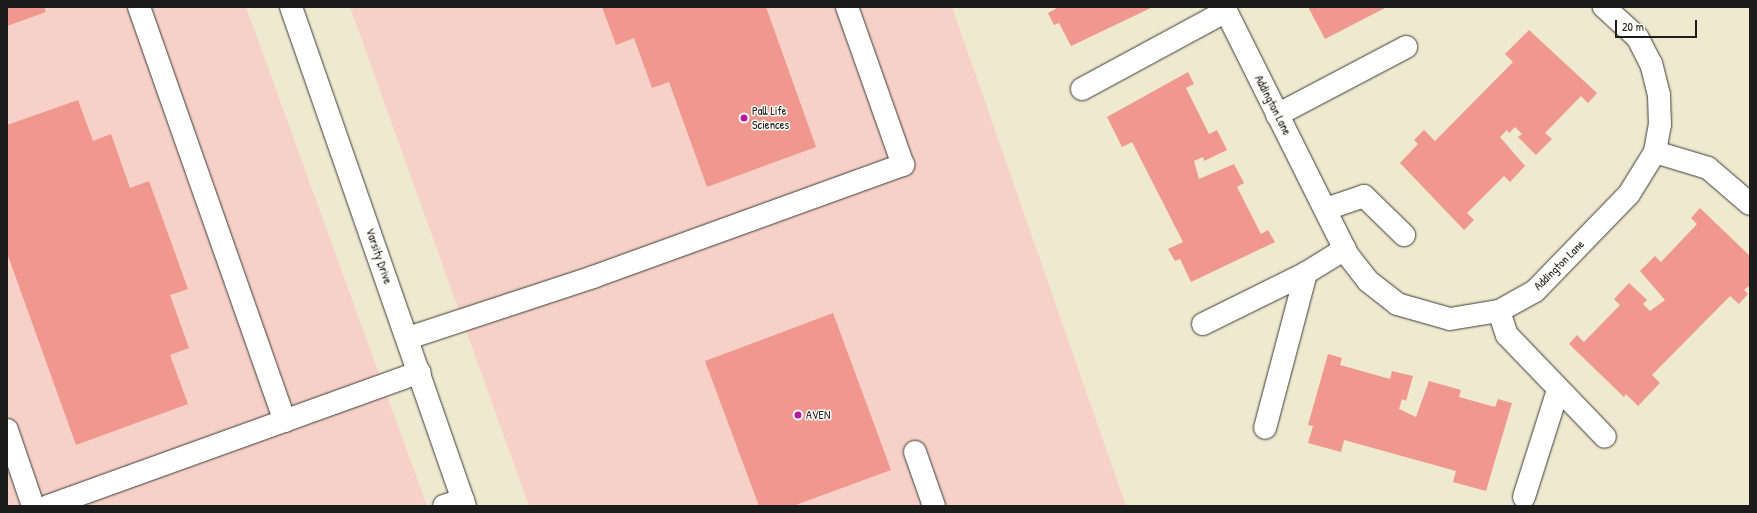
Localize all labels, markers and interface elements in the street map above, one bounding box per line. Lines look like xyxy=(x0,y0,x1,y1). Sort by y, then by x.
scale bar xyxy=(1617,12,1699,38)
text: 20 m xyxy=(1622,18,1644,35)
street label: Addington Lane xyxy=(1252,73,1294,137)
place label: Pall Life Sciences xyxy=(752,104,789,132)
marker: Pall Life Sciences xyxy=(739,113,749,123)
street label: Varsity Drive xyxy=(363,226,395,286)
street label: Addington Lane xyxy=(1531,237,1587,293)
place label: AVEN xyxy=(806,408,830,422)
marker: AVEN xyxy=(793,410,803,420)

